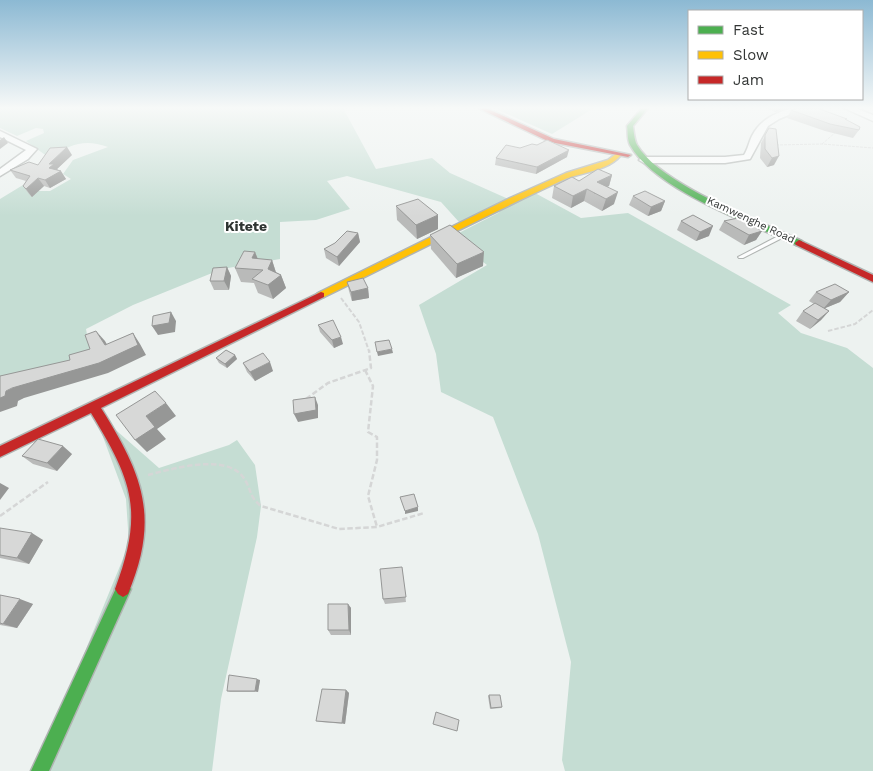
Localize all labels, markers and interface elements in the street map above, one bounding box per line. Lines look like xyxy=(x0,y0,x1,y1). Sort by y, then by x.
legend xyxy=(688,10,863,100)
text: Fast xyxy=(733,21,765,39)
text: Slow xyxy=(733,46,769,64)
text: Jam xyxy=(733,71,764,89)
street label: Kamwenghe Road xyxy=(705,194,797,246)
district label: Kitete xyxy=(225,218,267,234)

